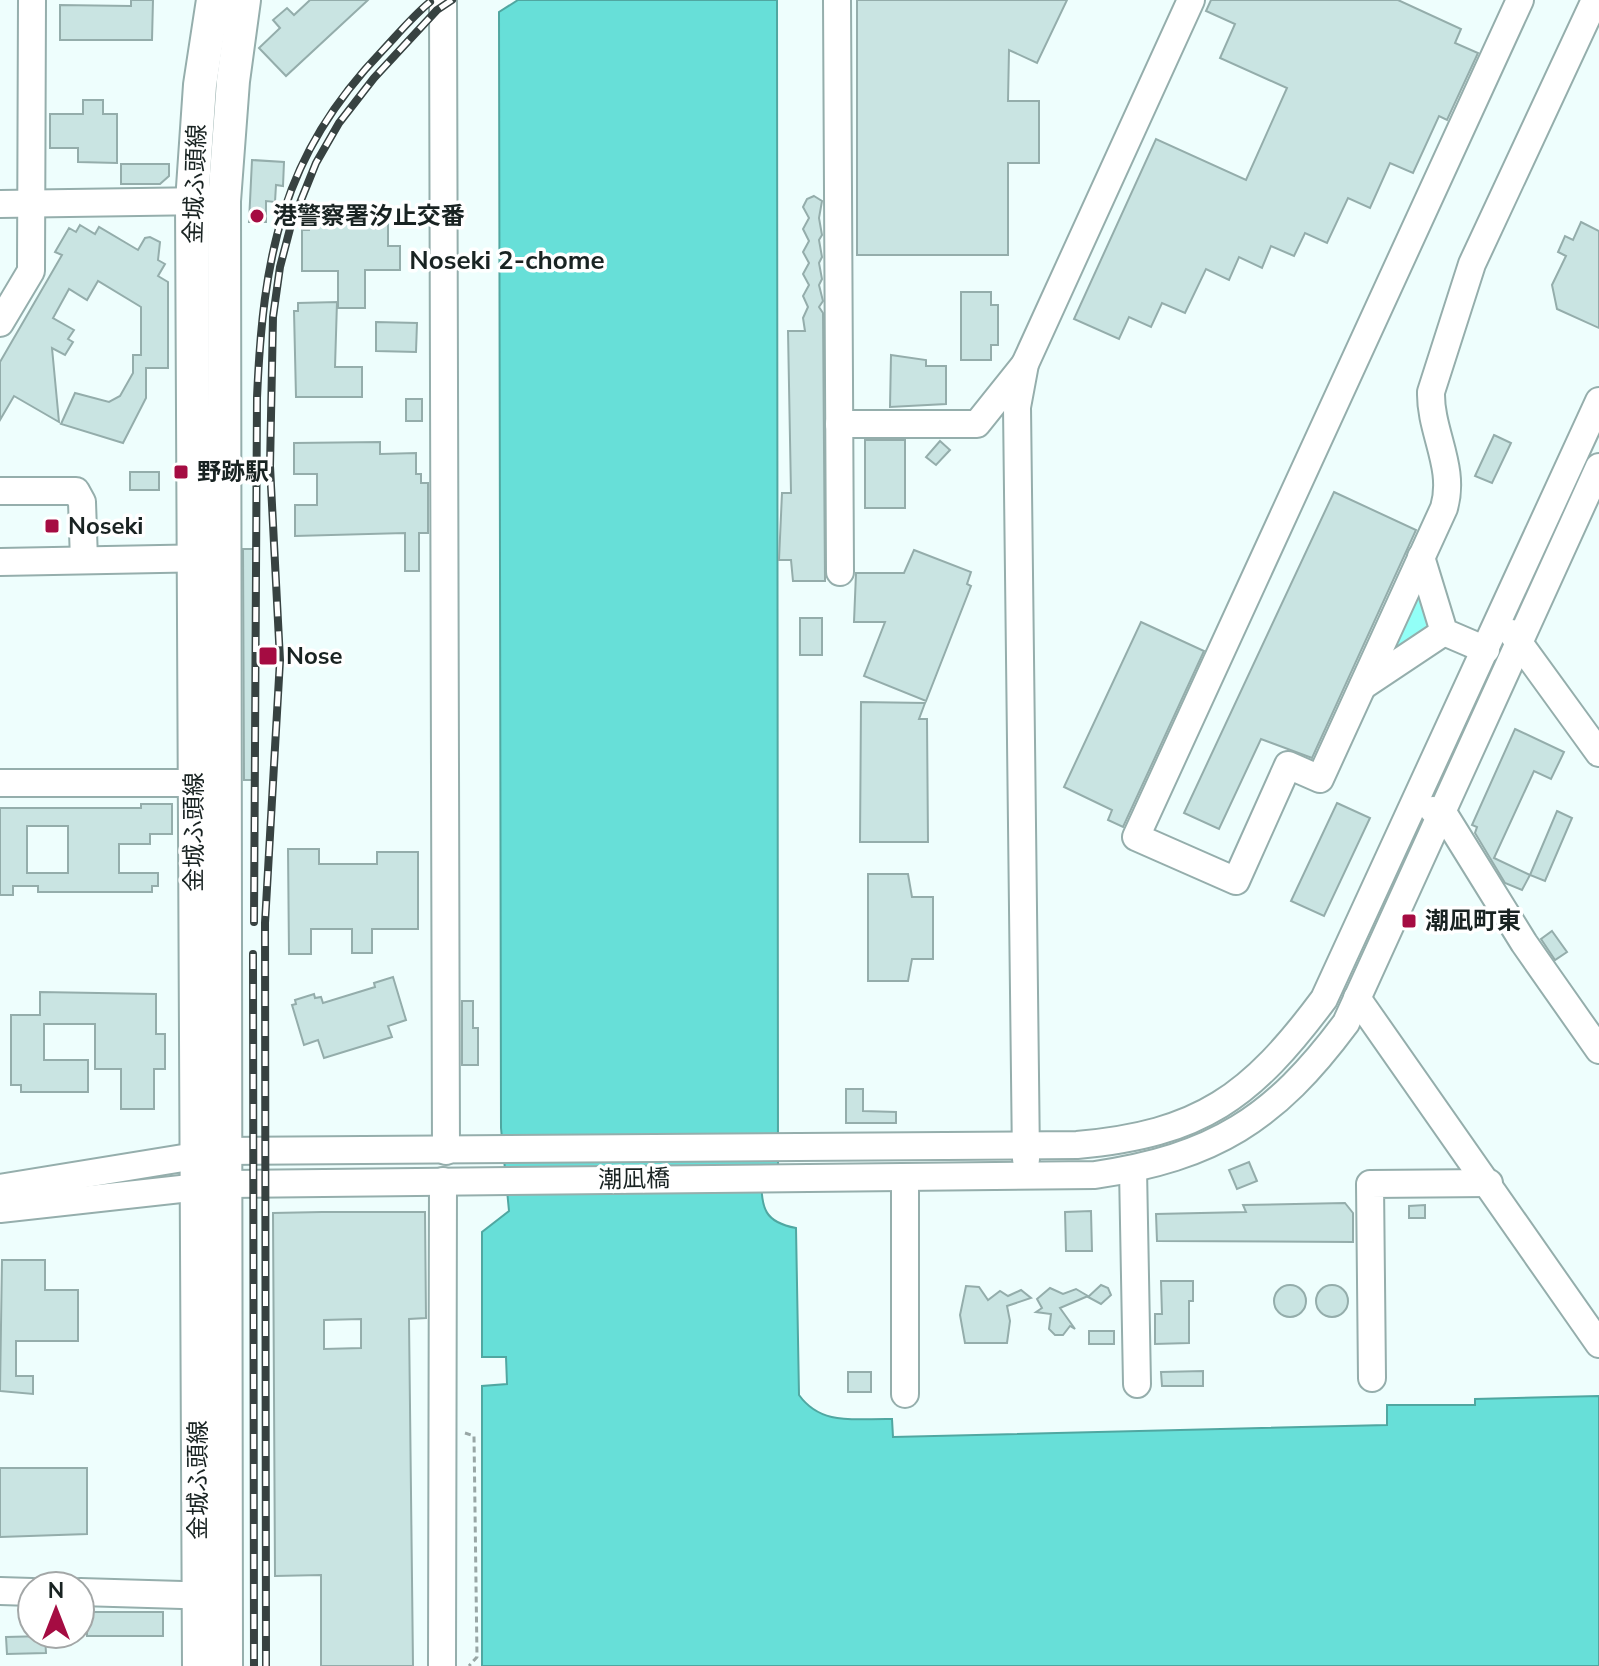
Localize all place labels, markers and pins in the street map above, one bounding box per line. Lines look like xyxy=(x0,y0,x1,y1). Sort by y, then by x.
place label: 港警察署汐止交番 xyxy=(273,200,465,232)
marker: 港警察署汐止交番 xyxy=(248,207,266,225)
place label: 野跡駅 xyxy=(197,456,269,488)
marker: 野跡駅 xyxy=(172,463,190,481)
place label: Noseki xyxy=(68,510,143,542)
marker: Noseki xyxy=(43,517,61,535)
place label: Nose xyxy=(286,640,343,672)
marker: Nose xyxy=(257,645,279,667)
place label: 潮凪町東 xyxy=(1425,905,1521,937)
marker: 潮凪町東 xyxy=(1400,912,1418,930)

